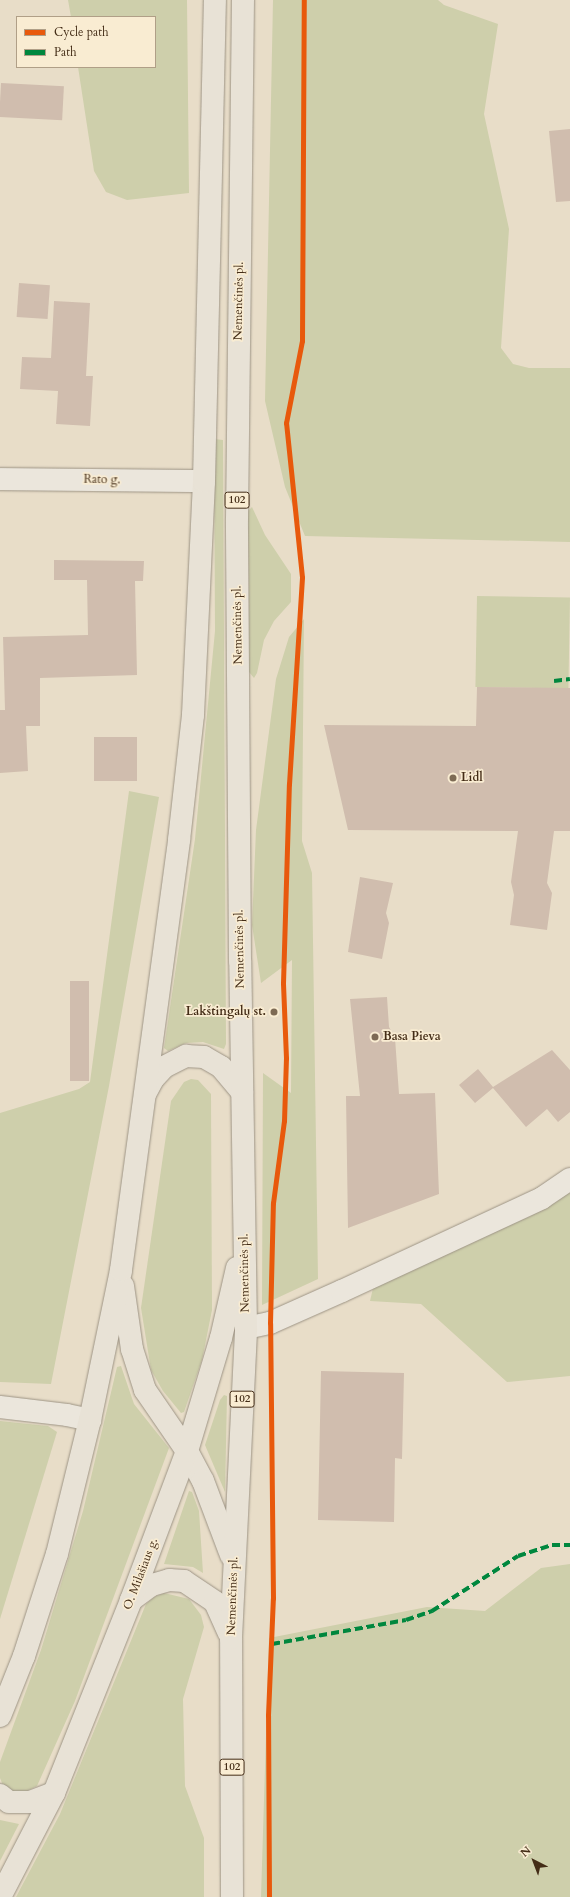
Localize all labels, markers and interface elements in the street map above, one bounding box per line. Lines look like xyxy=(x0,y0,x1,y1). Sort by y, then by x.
legend xyxy=(16,16,156,68)
text: Cycle path xyxy=(54,24,109,40)
text: Path xyxy=(54,44,77,60)
street label: Nemenčinės pl. xyxy=(231,261,247,341)
street label: Rato g. xyxy=(83,472,121,488)
road number: 102 xyxy=(224,491,250,509)
street label: Nemenčinės pl. xyxy=(230,585,246,665)
place label: Lidl xyxy=(461,771,483,785)
marker: Lidl xyxy=(448,773,458,783)
street label: Nemenčinės pl. xyxy=(232,909,248,989)
place label: Lakštingalų st. xyxy=(186,1005,266,1019)
marker: Lakštingalų st. xyxy=(269,1007,279,1017)
place label: Basa Pieva xyxy=(383,1030,441,1044)
marker: Basa Pieva xyxy=(370,1032,380,1042)
street label: Nemenčinės pl. xyxy=(237,1233,253,1313)
road number: 102 xyxy=(229,1390,255,1408)
street label: O. Milašiaus g. xyxy=(121,1536,161,1612)
street label: Nemenčinės pl. xyxy=(224,1556,242,1636)
road number: 102 xyxy=(219,1758,245,1776)
north arrow xyxy=(514,1841,554,1881)
text: N xyxy=(517,1843,534,1860)

